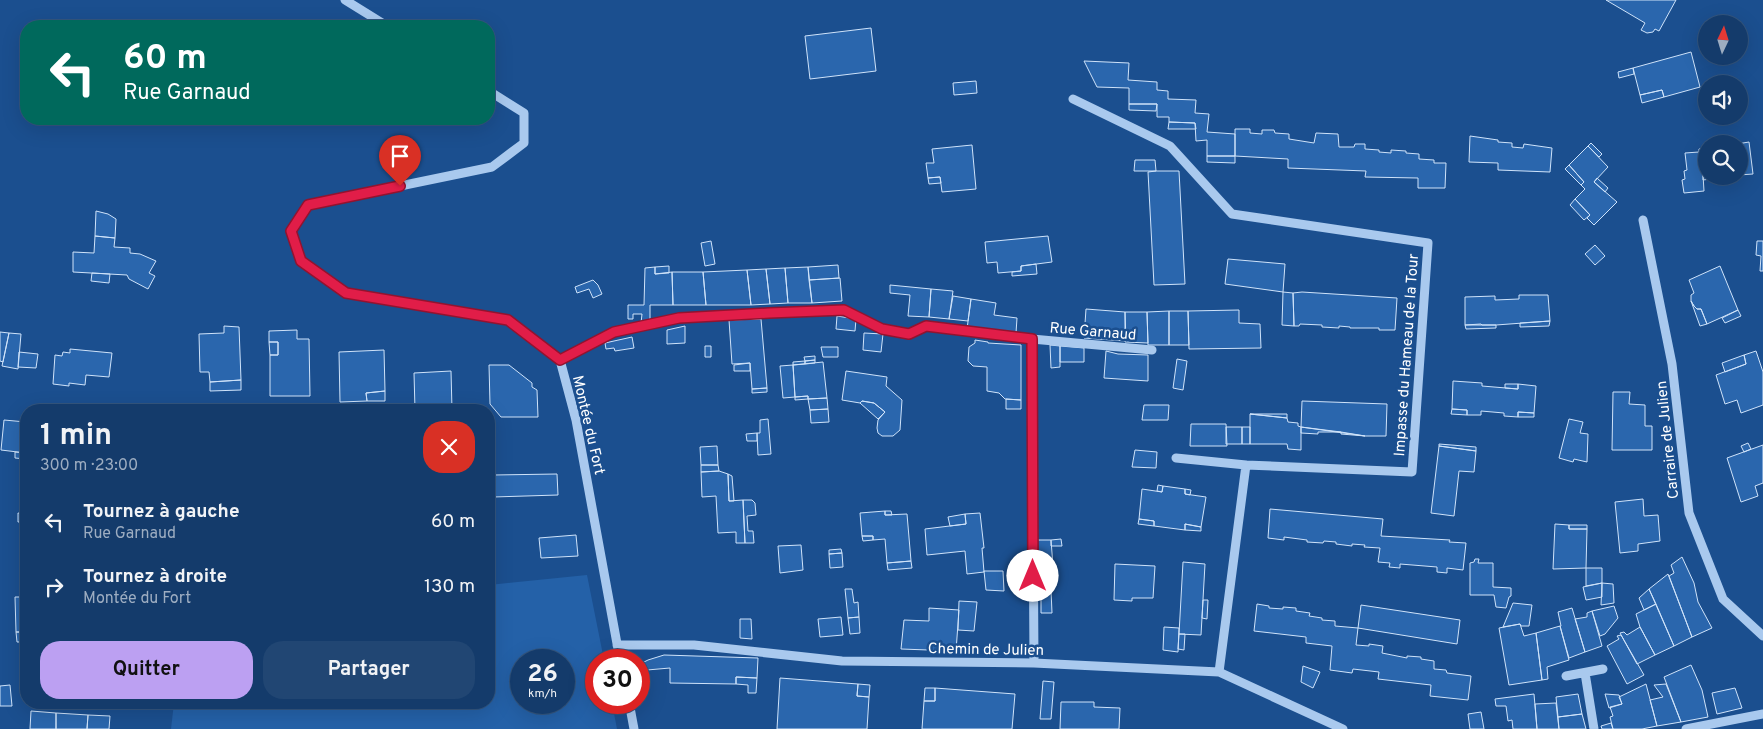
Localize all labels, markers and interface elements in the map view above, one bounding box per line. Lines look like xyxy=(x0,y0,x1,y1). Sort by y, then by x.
north arrow xyxy=(1698,15,1748,65)
map controls xyxy=(1698,15,1748,185)
text: 60 m xyxy=(123,37,207,81)
icon: left xyxy=(40,40,105,105)
button: sound xyxy=(1698,75,1748,125)
text: Rue Garnaud xyxy=(123,80,251,107)
pin xyxy=(379,135,421,186)
button: search xyxy=(1698,135,1748,185)
icon: arrive xyxy=(386,142,414,170)
street label: Impasse du Hameau de la Tour xyxy=(1391,253,1424,457)
street label: Rue Garnaud xyxy=(1049,319,1137,346)
street label: Montée du Fort xyxy=(567,374,608,477)
street label: Carraire de Julien xyxy=(1653,380,1684,500)
text: 1 min xyxy=(40,418,112,455)
button: close xyxy=(423,421,475,473)
text: 300 m · 23:00 xyxy=(40,456,138,476)
text: Tournez à gauche xyxy=(83,500,240,524)
icon: left xyxy=(40,508,68,536)
text: 60 m xyxy=(431,510,475,534)
text: Rue Garnaud xyxy=(83,524,176,544)
position arrow xyxy=(1006,549,1058,601)
text: Tournez à droite xyxy=(83,565,227,589)
icon: right xyxy=(40,573,68,601)
text: 130 m xyxy=(424,575,475,599)
text: Montée du Fort xyxy=(83,589,191,609)
street label: Chemin de Julien xyxy=(928,640,1044,661)
button: Quitter xyxy=(40,641,253,699)
button: Partager xyxy=(263,641,475,699)
speed limit sign: 30 xyxy=(585,649,650,714)
text: 26 xyxy=(527,659,558,691)
text: km/h xyxy=(528,686,557,702)

